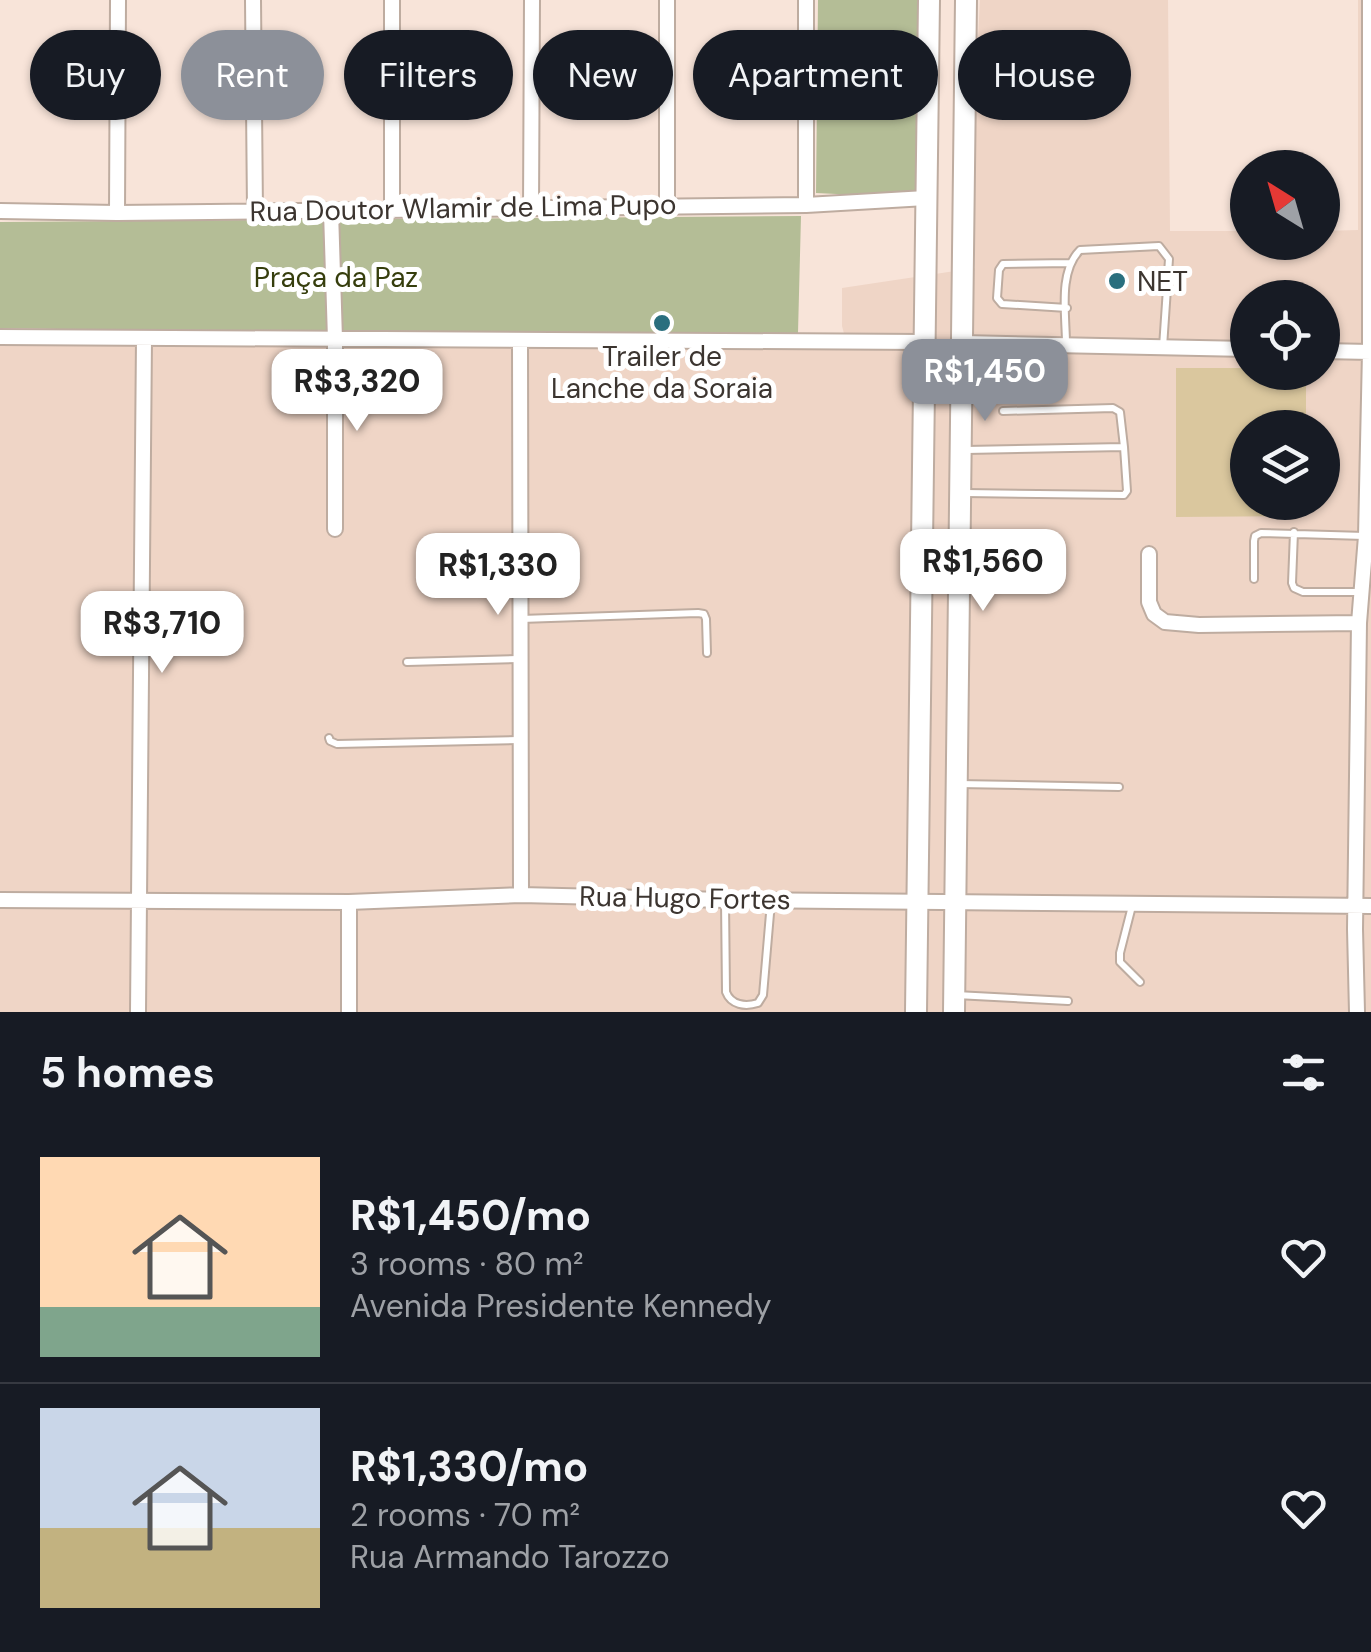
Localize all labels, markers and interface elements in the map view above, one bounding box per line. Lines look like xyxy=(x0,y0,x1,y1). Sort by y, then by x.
chip: Buy xyxy=(30,30,161,120)
chip: Rent xyxy=(181,30,324,120)
chip: Filters xyxy=(344,30,513,120)
chip: New xyxy=(533,30,673,120)
chip: Apartment xyxy=(693,30,938,120)
chip: House xyxy=(958,30,1131,120)
north arrow xyxy=(1230,150,1340,260)
map controls xyxy=(1230,150,1340,520)
street label: Rua Doutor Wlamir de Lima Pupo xyxy=(249,186,677,230)
park label: Praça da Paz xyxy=(254,259,418,296)
place label: NET xyxy=(1137,263,1188,300)
marker: NET xyxy=(1106,270,1128,292)
button: locate xyxy=(1230,280,1340,390)
marker: Trailer de Lanche da Soraia xyxy=(651,312,673,334)
place label: Trailer de Lanche da Soraia xyxy=(551,338,773,407)
pin: R$1,450 xyxy=(893,339,1077,424)
pin: R$3,320 xyxy=(265,349,449,434)
text: R$1,450 xyxy=(924,350,1046,392)
text: R$3,320 xyxy=(294,360,420,402)
button: layers xyxy=(1230,410,1340,520)
pin: R$1,560 xyxy=(891,529,1075,614)
pin: R$1,330 xyxy=(406,533,590,618)
text: R$1,560 xyxy=(922,540,1044,582)
text: R$1,330 xyxy=(438,544,558,586)
pin: R$3,710 xyxy=(70,591,254,676)
text: R$3,710 xyxy=(103,602,221,644)
street label: Rua Hugo Fortes xyxy=(579,878,791,918)
text: 5 homes xyxy=(40,1045,215,1100)
icon: filters xyxy=(1276,1045,1331,1100)
text: R$1,450/mo xyxy=(350,1188,591,1243)
icon: home xyxy=(120,1197,240,1317)
icon: heart xyxy=(1276,1230,1331,1285)
text: 3 rooms · 80 m² xyxy=(350,1243,583,1285)
text: Avenida Presidente Kennedy xyxy=(350,1285,772,1327)
text: R$1,330/mo xyxy=(350,1439,588,1494)
icon: home xyxy=(120,1448,240,1568)
icon: heart xyxy=(1276,1481,1331,1536)
text: 2 rooms · 70 m² xyxy=(350,1494,580,1536)
text: Rua Armando Tarozzo xyxy=(350,1536,670,1578)

